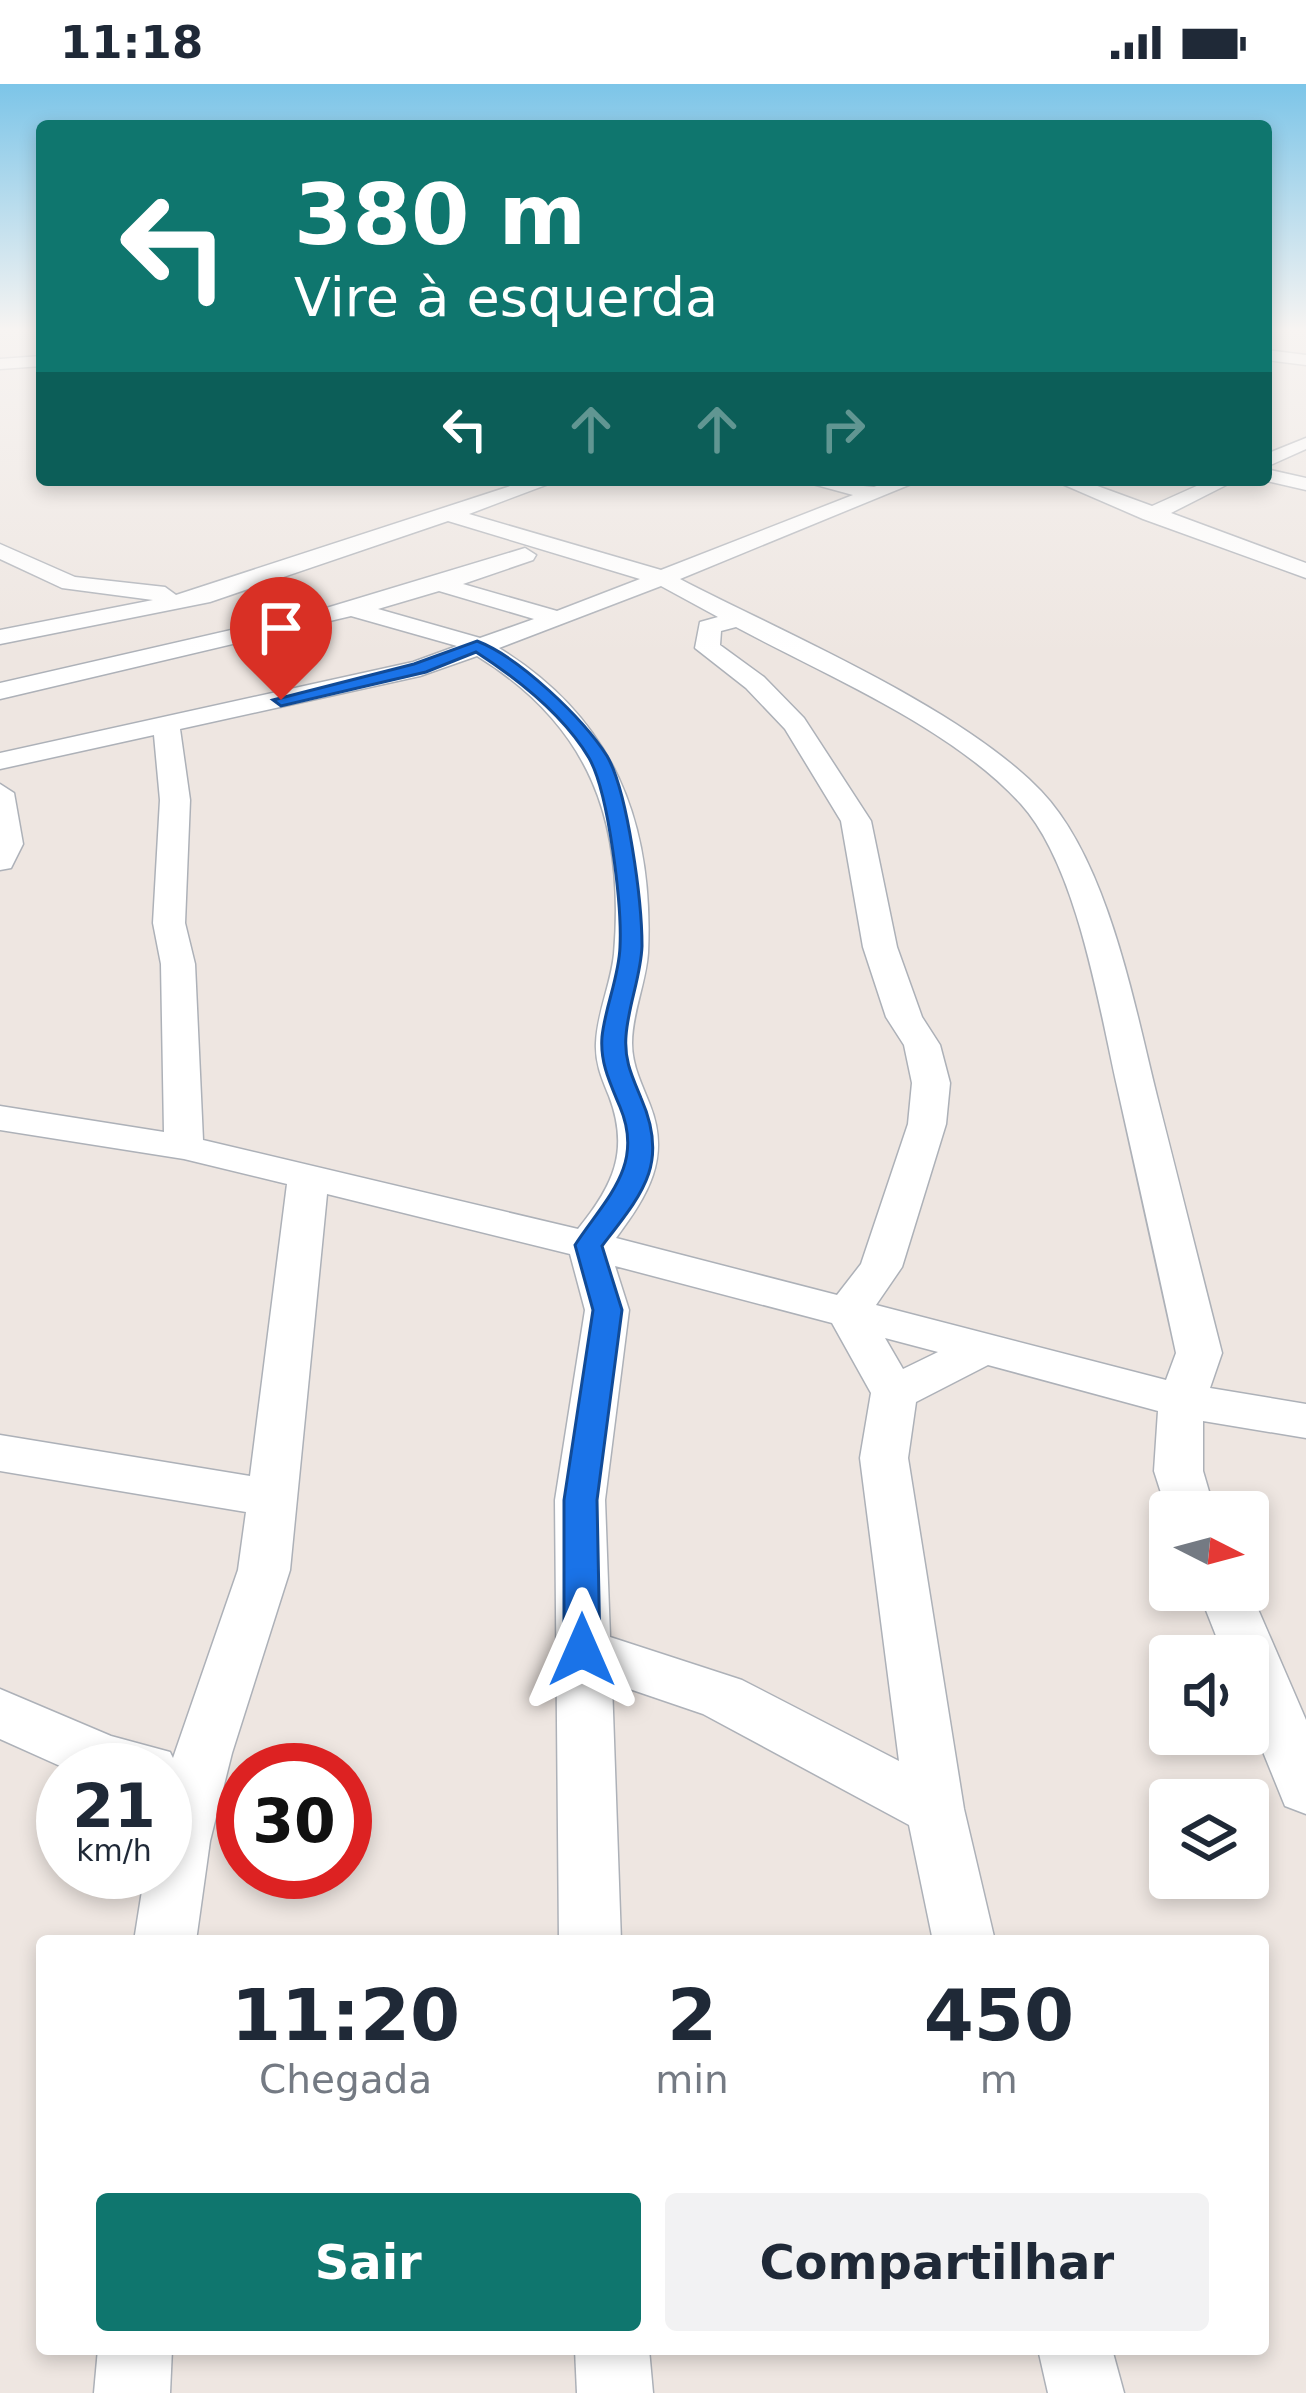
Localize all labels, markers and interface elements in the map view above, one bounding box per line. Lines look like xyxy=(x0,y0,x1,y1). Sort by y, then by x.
text: 11:18 xyxy=(60,16,203,69)
text: 380 m xyxy=(294,166,586,264)
icon: left xyxy=(96,168,252,324)
text: Vire à esquerda xyxy=(294,266,718,329)
icon: left xyxy=(432,396,498,462)
icon: ahead xyxy=(558,396,624,462)
icon: ahead xyxy=(684,396,750,462)
icon: right xyxy=(810,396,876,462)
pin xyxy=(230,577,332,700)
icon: arrive xyxy=(248,595,314,661)
north arrow xyxy=(1149,1491,1269,1611)
map controls xyxy=(1149,1491,1269,1899)
position arrow xyxy=(519,1587,645,1713)
button: sound xyxy=(1149,1635,1269,1755)
speed limit sign: 30 xyxy=(216,1743,372,1899)
text: 21 xyxy=(72,1771,156,1841)
button: layers xyxy=(1149,1779,1269,1899)
text: km/h xyxy=(76,1833,152,1868)
text: 11:20 xyxy=(231,1973,460,2057)
text: 2 xyxy=(667,1973,717,2057)
text: 450 xyxy=(924,1973,1074,2057)
text: Chegada xyxy=(259,2057,432,2102)
text: min xyxy=(655,2057,729,2102)
text: m xyxy=(980,2057,1018,2102)
button: Sair xyxy=(96,2193,641,2331)
button: Compartilhar xyxy=(665,2193,1209,2331)

